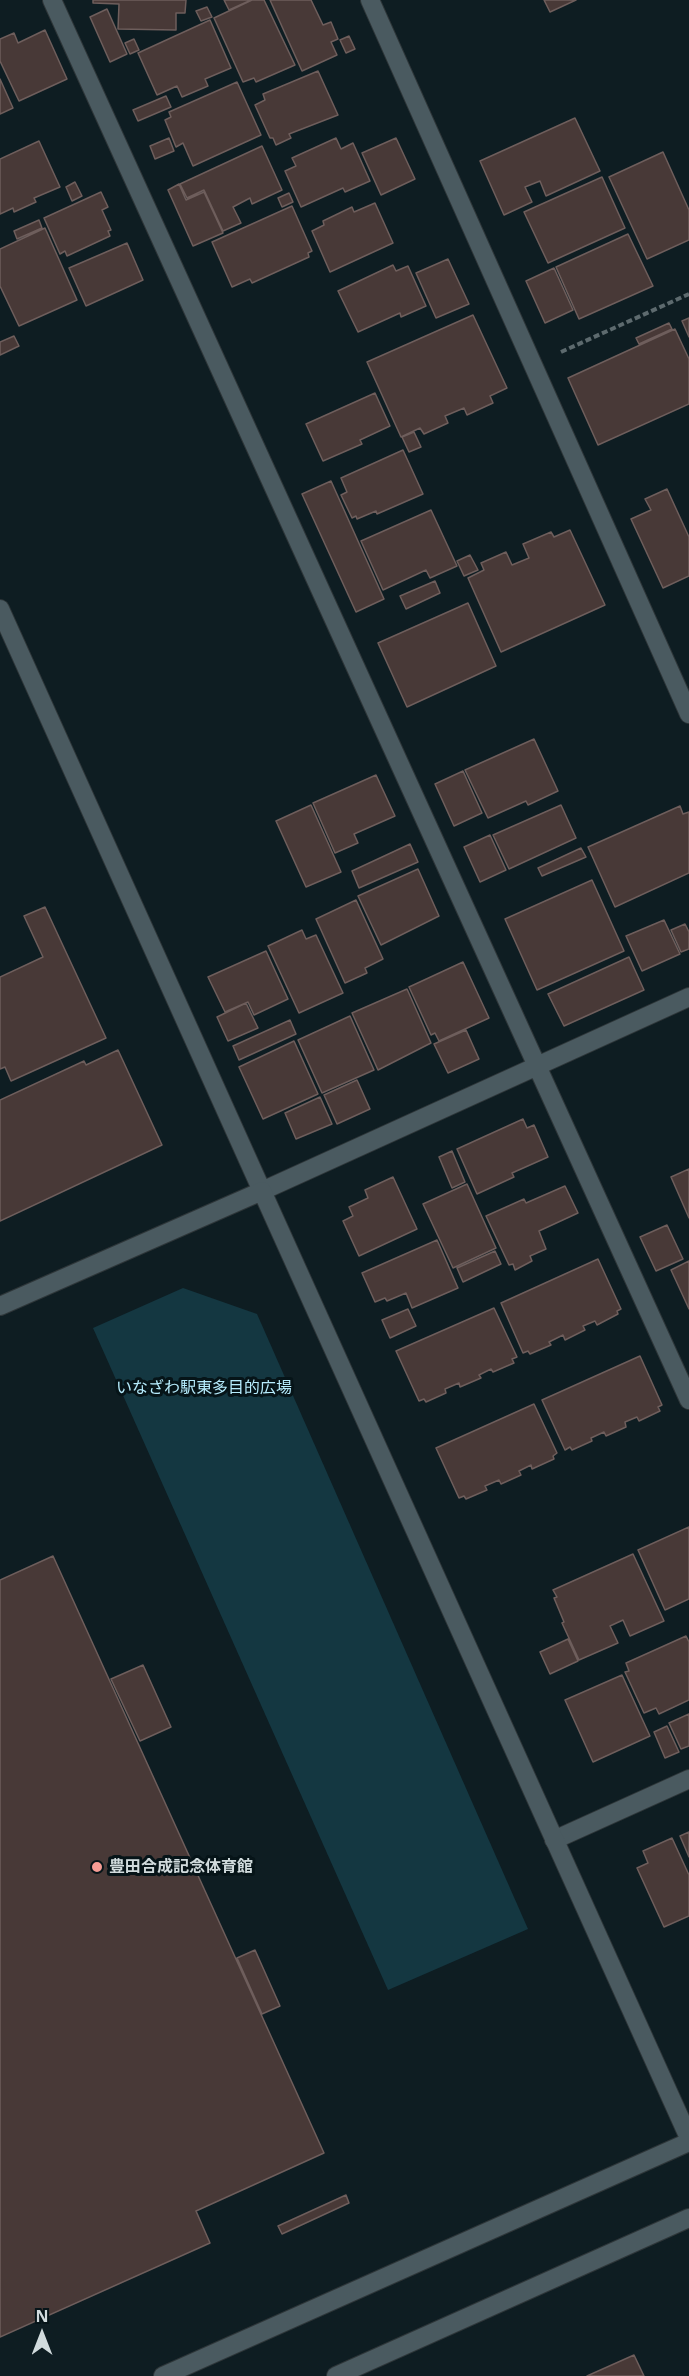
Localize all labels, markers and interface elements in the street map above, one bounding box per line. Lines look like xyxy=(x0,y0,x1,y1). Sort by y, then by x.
park label: いなざわ駅東多目的広場 xyxy=(116,1378,292,1398)
place label: 豊田合成記念体育館 xyxy=(109,1857,253,1877)
marker: 豊田合成記念体育館 xyxy=(90,1860,104,1874)
north arrow xyxy=(12,2304,72,2364)
text: N xyxy=(35,2305,49,2327)

